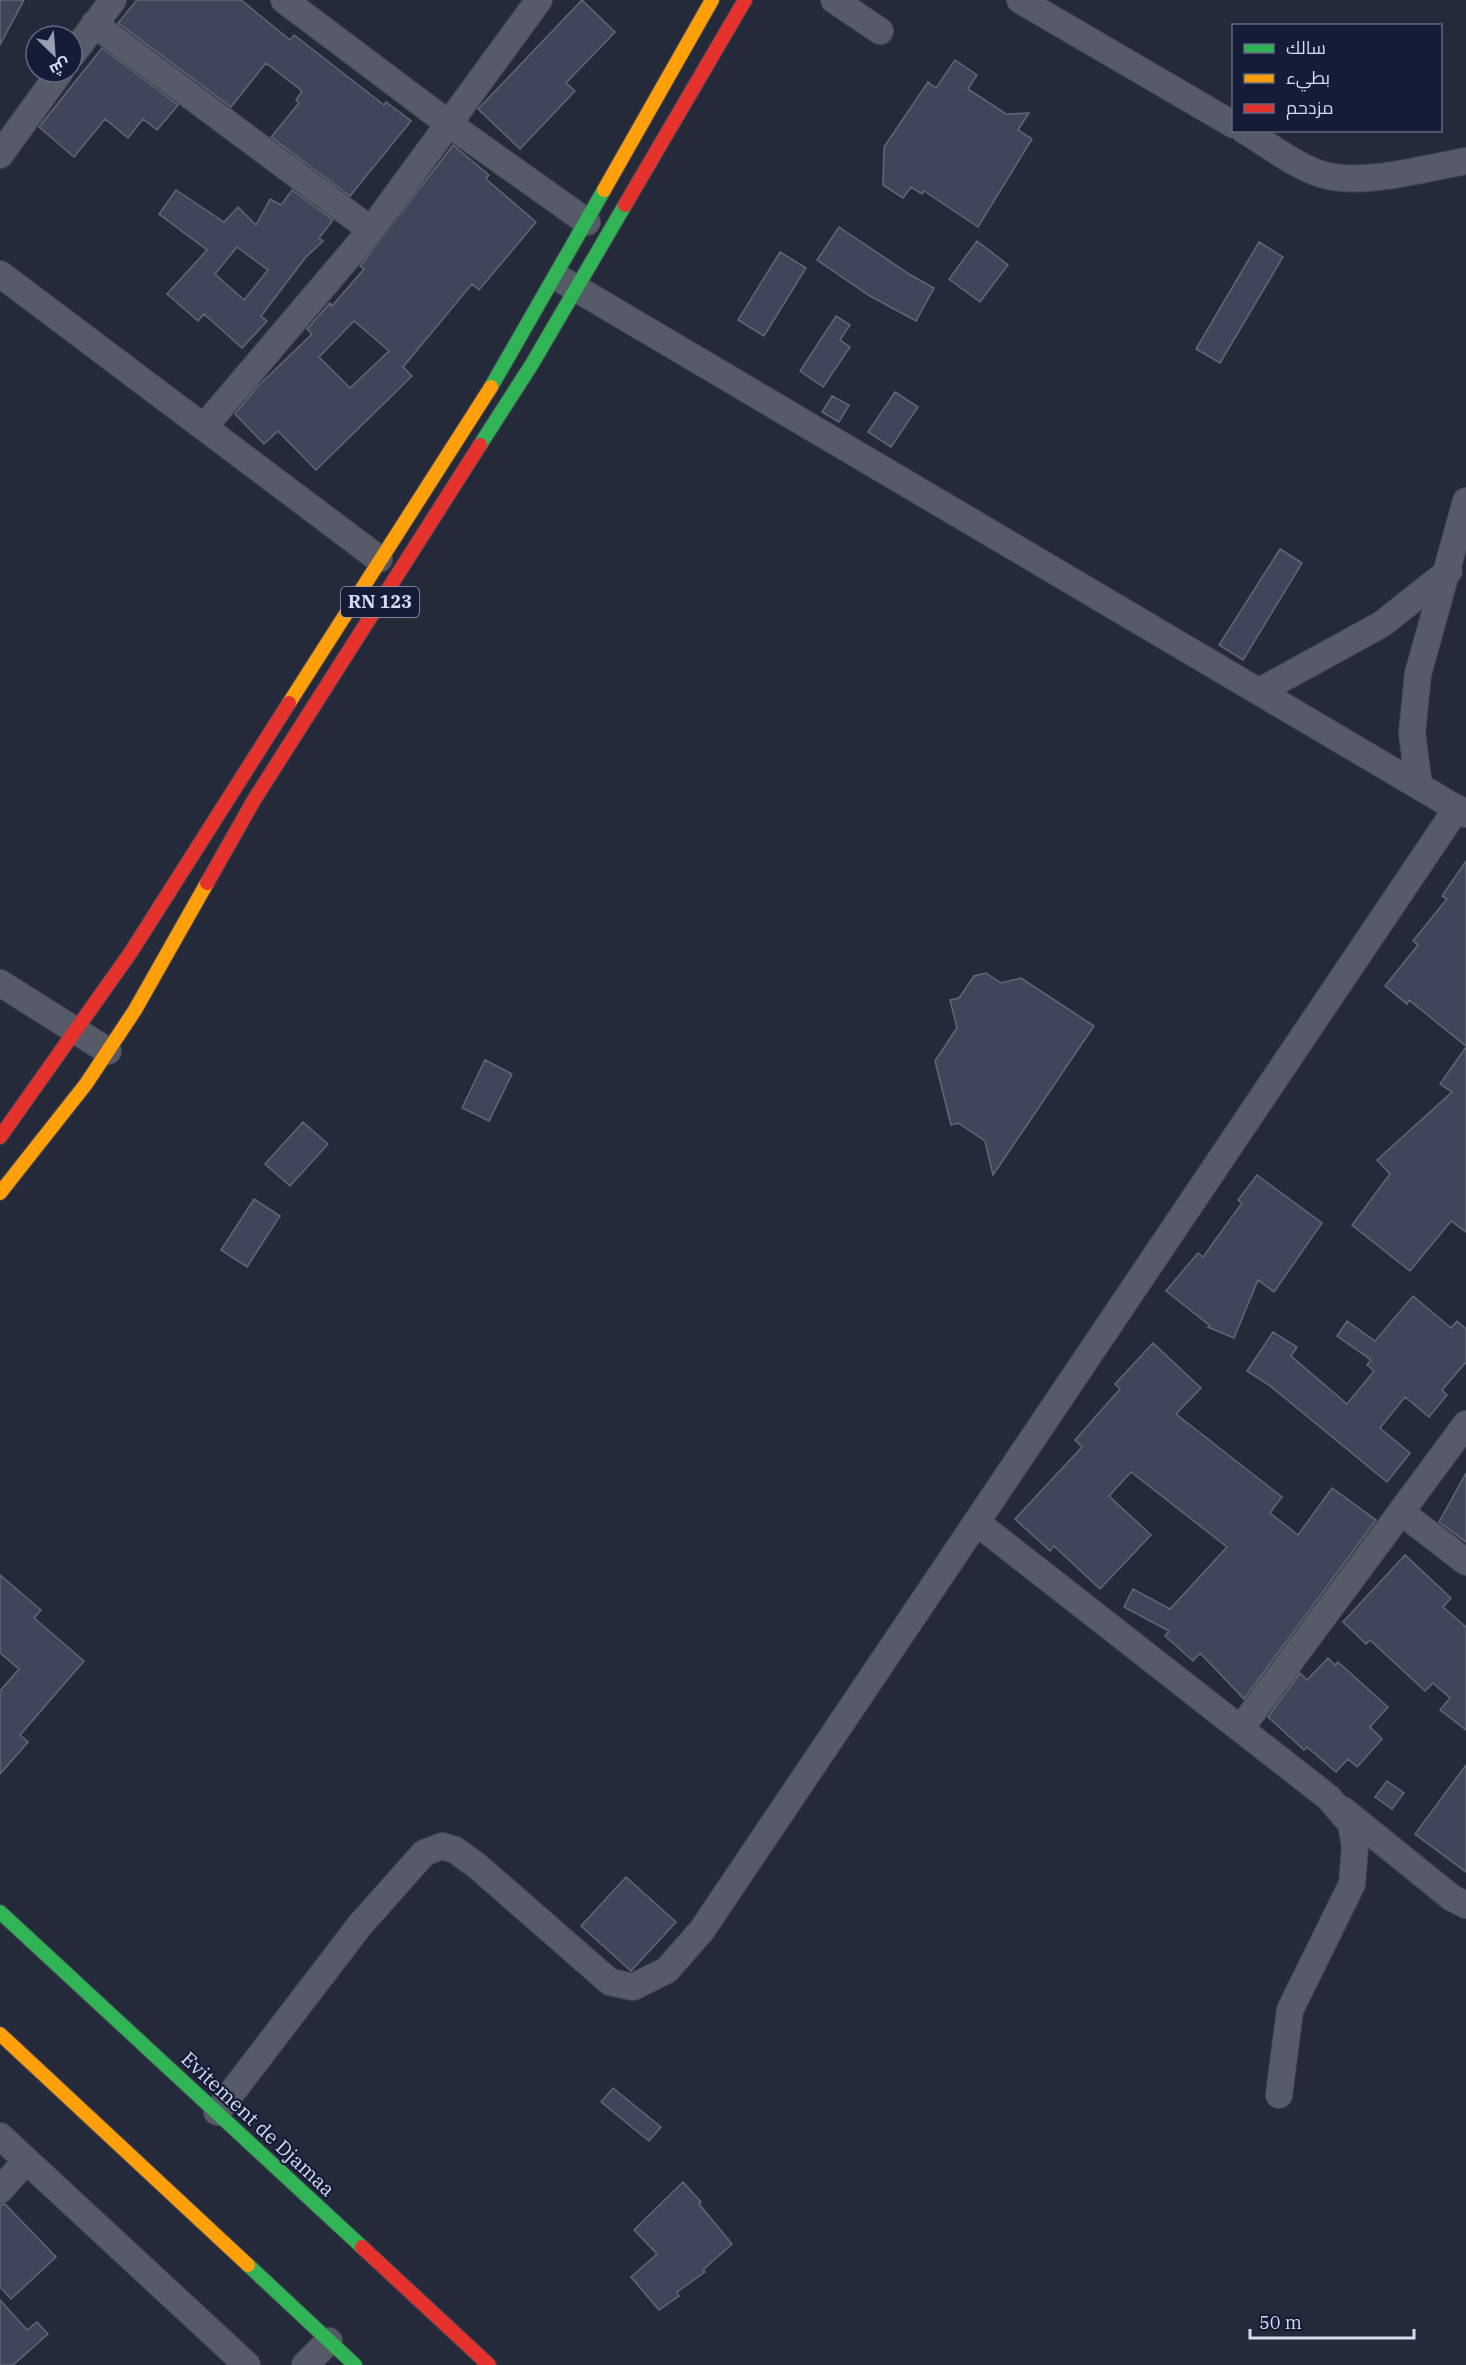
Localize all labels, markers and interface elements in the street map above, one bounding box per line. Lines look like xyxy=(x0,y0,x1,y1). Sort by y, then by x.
north arrow xyxy=(24,24,84,84)
legend xyxy=(1232,24,1442,132)
text: سالك xyxy=(1286,36,1326,59)
text: ش xyxy=(47,54,74,81)
text: بطيء xyxy=(1286,66,1330,92)
text: مزدحم xyxy=(1286,96,1334,120)
road number: RN 123 xyxy=(341,587,419,617)
street label: Evitement de Djamaa xyxy=(176,2045,341,2202)
scale bar xyxy=(1250,2302,1414,2340)
text: 50 m xyxy=(1259,2311,1302,2334)

